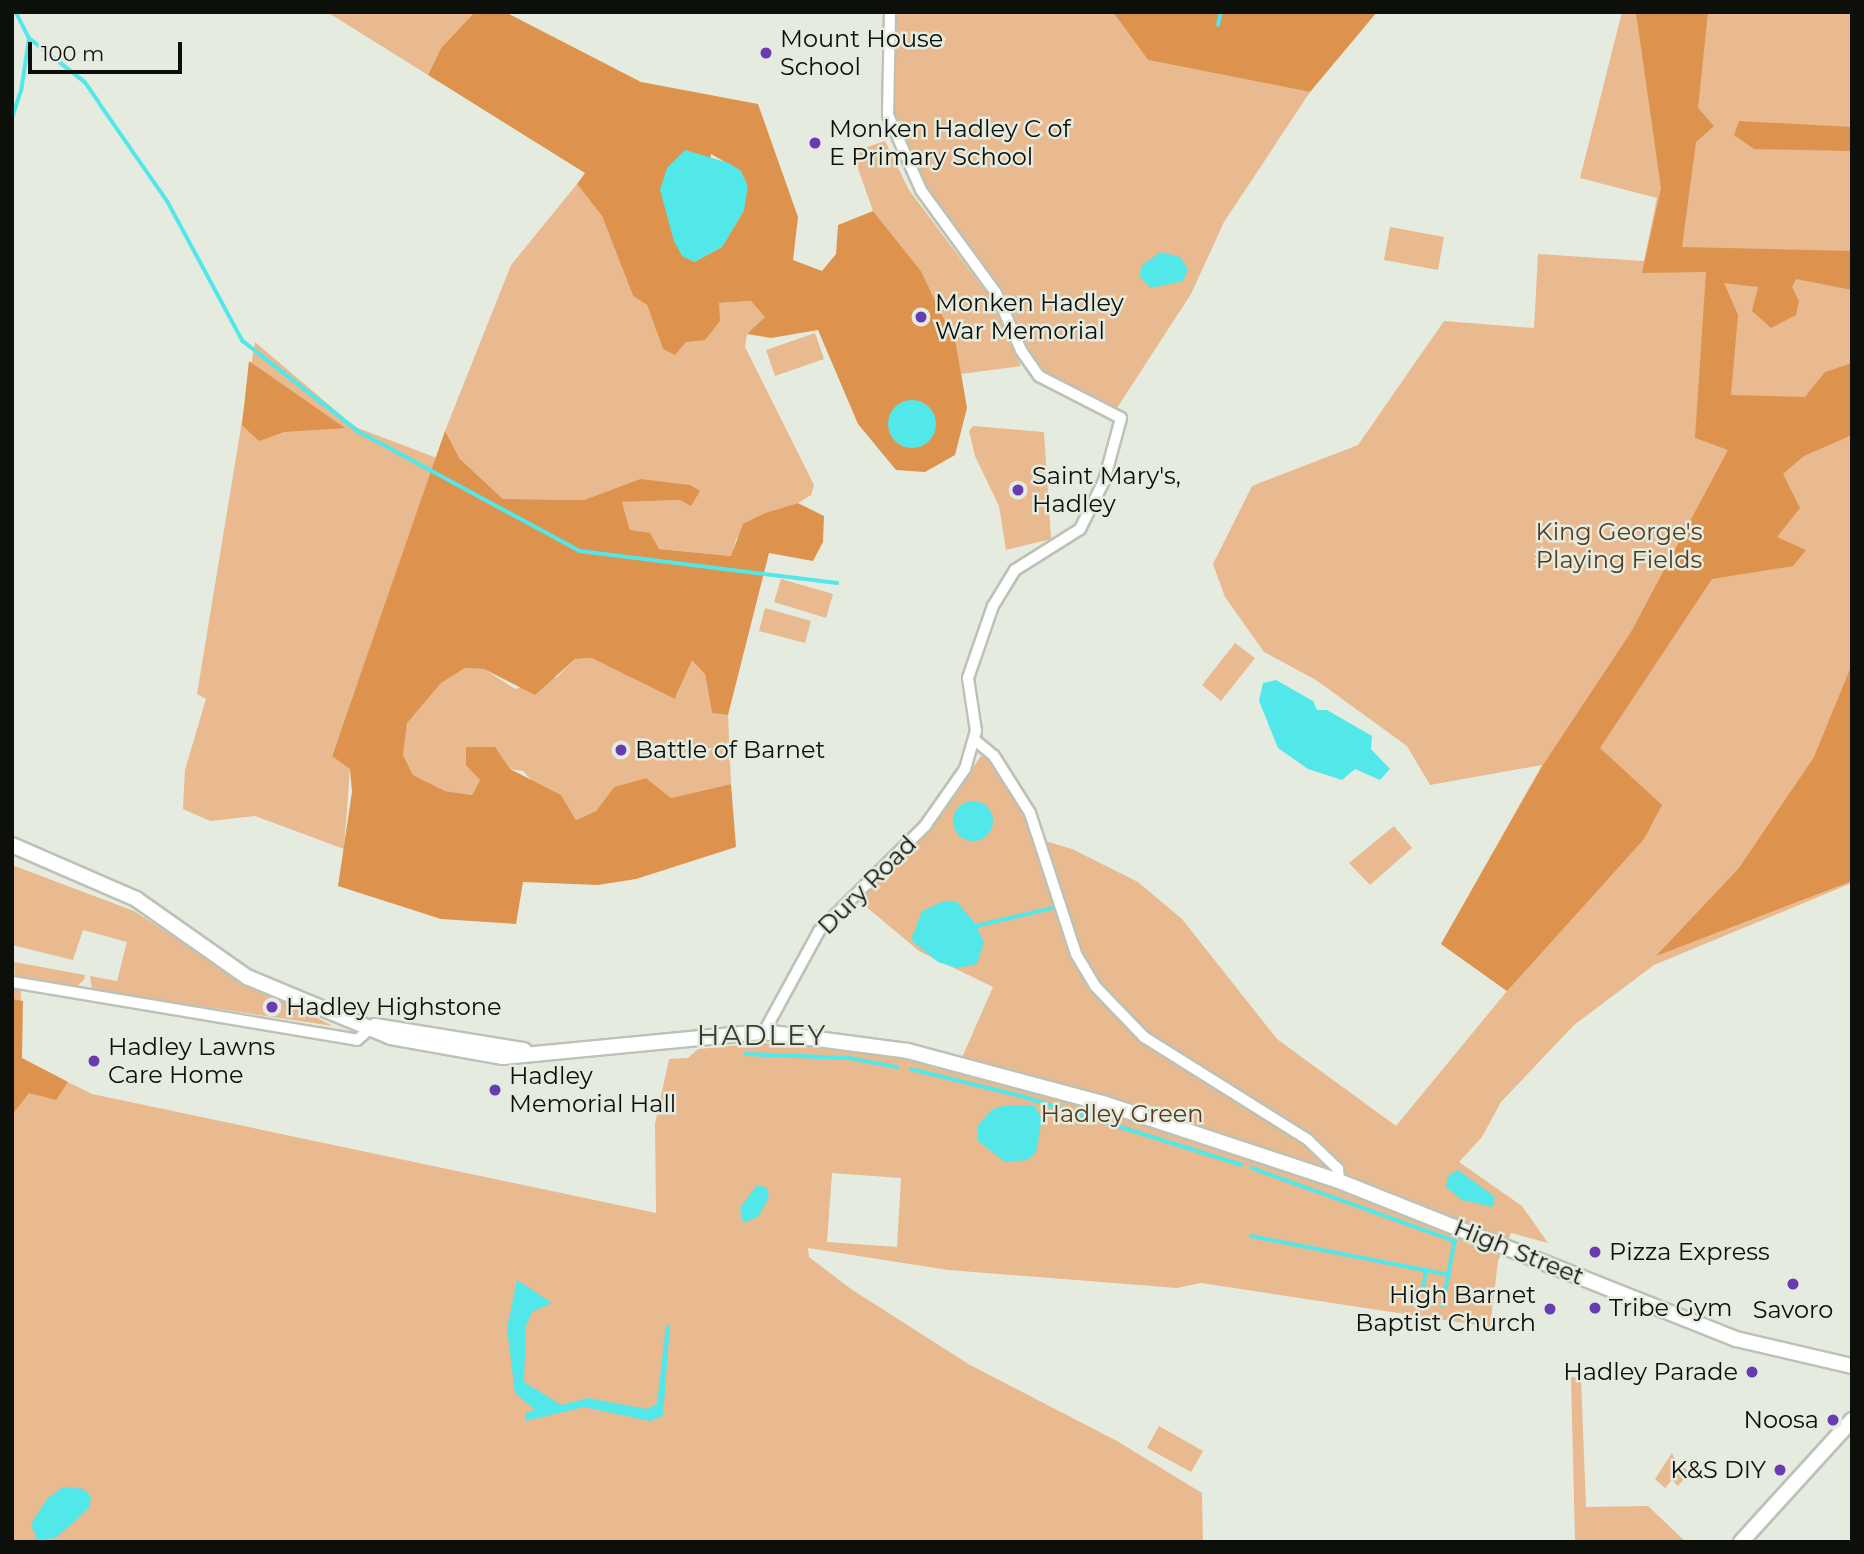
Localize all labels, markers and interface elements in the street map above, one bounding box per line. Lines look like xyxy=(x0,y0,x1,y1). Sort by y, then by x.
place label: Mount House School xyxy=(780,25,943,81)
scale bar xyxy=(32,28,186,72)
text: 100 m xyxy=(41,41,104,66)
marker: Mount House School xyxy=(758,45,774,61)
place label: Monken Hadley C of E Primary School xyxy=(829,115,1071,171)
marker: Monken Hadley C of E Primary School xyxy=(807,135,823,151)
place label: Monken Hadley War Memorial xyxy=(935,289,1124,345)
marker: Monken Hadley War Memorial xyxy=(913,309,929,325)
place label: Saint Mary's, Hadley xyxy=(1032,462,1181,518)
marker: Saint Mary's, Hadley xyxy=(1010,482,1026,498)
park label: King George's Playing Fields xyxy=(1536,518,1702,574)
place label: Battle of Barnet xyxy=(635,736,825,764)
marker: Battle of Barnet xyxy=(613,742,629,758)
street label: Dury Road xyxy=(812,830,922,940)
place label: Hadley Highstone xyxy=(286,993,501,1021)
marker: Hadley Highstone xyxy=(264,999,280,1015)
district label: HADLEY xyxy=(697,1018,827,1052)
place label: Hadley Lawns Care Home xyxy=(108,1033,275,1089)
marker: Hadley Lawns Care Home xyxy=(86,1053,102,1069)
place label: Hadley Memorial Hall xyxy=(509,1062,676,1118)
marker: Hadley Memorial Hall xyxy=(487,1082,503,1098)
park label: Hadley Green xyxy=(1040,1100,1204,1128)
street label: High Street xyxy=(1450,1213,1588,1291)
place label: Pizza Express xyxy=(1609,1238,1770,1266)
marker: Pizza Express xyxy=(1587,1244,1603,1260)
marker: Savoro xyxy=(1785,1276,1801,1292)
place label: High Barnet Baptist Church xyxy=(1355,1281,1536,1337)
place label: Tribe Gym xyxy=(1609,1294,1732,1322)
place label: Savoro xyxy=(1753,1296,1833,1324)
marker: Tribe Gym xyxy=(1587,1300,1603,1316)
marker: High Barnet Baptist Church xyxy=(1542,1301,1558,1317)
place label: Hadley Parade xyxy=(1563,1358,1738,1386)
marker: Hadley Parade xyxy=(1744,1364,1760,1380)
place label: Noosa xyxy=(1744,1406,1819,1434)
marker: Noosa xyxy=(1825,1412,1841,1428)
place label: K&S DIY xyxy=(1670,1456,1766,1484)
marker: K&S DIY xyxy=(1772,1462,1788,1478)

